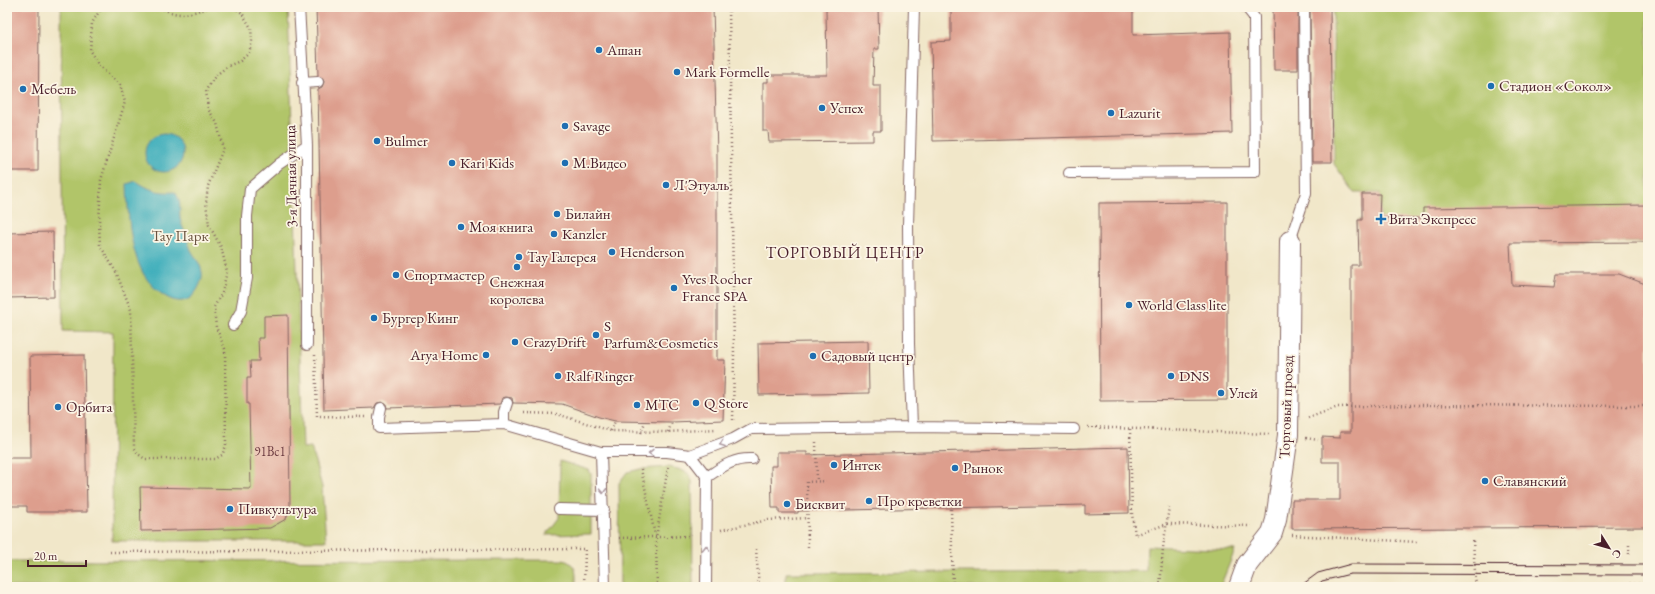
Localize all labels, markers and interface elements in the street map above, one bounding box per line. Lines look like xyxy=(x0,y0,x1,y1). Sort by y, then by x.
place label: Ашан xyxy=(606,40,642,59)
marker: Ашан xyxy=(594,45,604,55)
place label: Mark Formelle xyxy=(685,62,770,81)
marker: Mark Formelle xyxy=(672,67,682,77)
place label: Стадион «Сокол» xyxy=(1499,76,1612,95)
place label: Мебель xyxy=(31,79,76,98)
marker: Стадион «Сокол» xyxy=(1486,81,1496,91)
marker: Мебель xyxy=(18,84,28,94)
place label: Успех xyxy=(829,98,864,117)
marker: Успех xyxy=(817,103,827,113)
place label: Lazurit xyxy=(1119,103,1161,122)
marker: Lazurit xyxy=(1106,108,1116,118)
place label: Savage xyxy=(573,116,611,135)
marker: Savage xyxy=(560,121,570,131)
street label: 3-я Дачная улица xyxy=(280,125,301,227)
place label: Bulmer xyxy=(385,131,428,150)
marker: Bulmer xyxy=(372,136,382,146)
place label: Kari Kids xyxy=(460,153,514,172)
place label: М.Видео xyxy=(573,153,627,172)
marker: Kari Kids xyxy=(447,158,457,168)
marker: М.Видео xyxy=(560,158,570,168)
place label: Л'Этуаль xyxy=(674,175,729,194)
marker: Л'Этуаль xyxy=(661,180,671,190)
place label: Билайн xyxy=(565,204,611,223)
marker: Билайн xyxy=(552,209,562,219)
place label: Вита Экспресс xyxy=(1389,209,1476,228)
marker: Вита Экспресс xyxy=(1376,214,1386,224)
place label: Моя книга xyxy=(469,217,533,236)
marker: Моя книга xyxy=(456,222,466,232)
place label: Kanzler xyxy=(562,224,606,243)
park label: Тау Парк xyxy=(151,226,209,245)
marker: Kanzler xyxy=(549,229,559,239)
place label: Henderson xyxy=(620,242,685,261)
district label: ТОРГОВЫЙ ЦЕНТР xyxy=(765,242,925,263)
place label: Тау Галерея xyxy=(527,247,597,266)
marker: Henderson xyxy=(607,247,617,257)
marker: Тау Галерея xyxy=(514,252,524,262)
marker: Снежная королева xyxy=(512,262,522,272)
place label: Спортмастер xyxy=(404,265,485,284)
place label: Yves Rocher France SPA xyxy=(682,269,752,305)
marker: Спортмастер xyxy=(391,270,401,280)
place label: Снежная королева xyxy=(489,272,545,308)
marker: Yves Rocher France SPA xyxy=(669,283,679,293)
place label: World Class lite xyxy=(1137,295,1227,314)
marker: World Class lite xyxy=(1124,300,1134,310)
place label: Бургер Кинг xyxy=(382,308,459,327)
marker: Бургер Кинг xyxy=(369,313,379,323)
place label: S Parfum&Cosmetics xyxy=(604,316,718,352)
marker: S Parfum&Cosmetics xyxy=(591,330,601,340)
place label: CrazyDrift xyxy=(523,332,586,351)
marker: CrazyDrift xyxy=(510,337,520,347)
place label: Arya Home xyxy=(409,345,478,364)
place label: Садовый центр xyxy=(821,346,914,365)
marker: Arya Home xyxy=(481,350,491,360)
marker: Садовый центр xyxy=(808,351,818,361)
street label: Торговый проезд xyxy=(1274,355,1297,459)
place label: Ralf Ringer xyxy=(566,366,634,385)
place label: DNS xyxy=(1179,366,1209,385)
marker: Ralf Ringer xyxy=(553,371,563,381)
marker: DNS xyxy=(1166,371,1176,381)
place label: Улей xyxy=(1228,383,1258,402)
marker: Улей xyxy=(1216,388,1226,398)
place label: Q Store xyxy=(704,393,749,412)
place label: МТС xyxy=(645,395,679,414)
place label: Орбита xyxy=(66,397,112,416)
marker: Q Store xyxy=(691,398,701,408)
marker: МТС xyxy=(632,400,642,410)
marker: Орбита xyxy=(53,402,63,412)
one-way arrow xyxy=(718,439,725,447)
house number: 91Вс1 xyxy=(254,443,286,460)
one-way arrow xyxy=(648,449,654,457)
place label: Интек xyxy=(842,455,881,474)
place label: Рынок xyxy=(963,458,1003,477)
marker: Интек xyxy=(829,460,839,470)
marker: Рынок xyxy=(950,463,960,473)
place label: Славянский xyxy=(1493,471,1567,490)
marker: Славянский xyxy=(1480,476,1490,486)
one-way arrow xyxy=(599,488,607,494)
place label: Про креветки xyxy=(877,491,962,510)
place label: Бисквит xyxy=(795,494,845,513)
marker: Про креветки xyxy=(864,496,874,506)
place label: Пивкультура xyxy=(238,499,317,518)
marker: Бисквит xyxy=(782,499,792,509)
marker: Пивкультура xyxy=(225,504,235,514)
north arrow xyxy=(1589,528,1629,568)
scale bar xyxy=(28,542,86,568)
one-way arrow xyxy=(702,545,710,551)
text: С xyxy=(1609,547,1625,562)
text: 20 m xyxy=(34,548,58,564)

